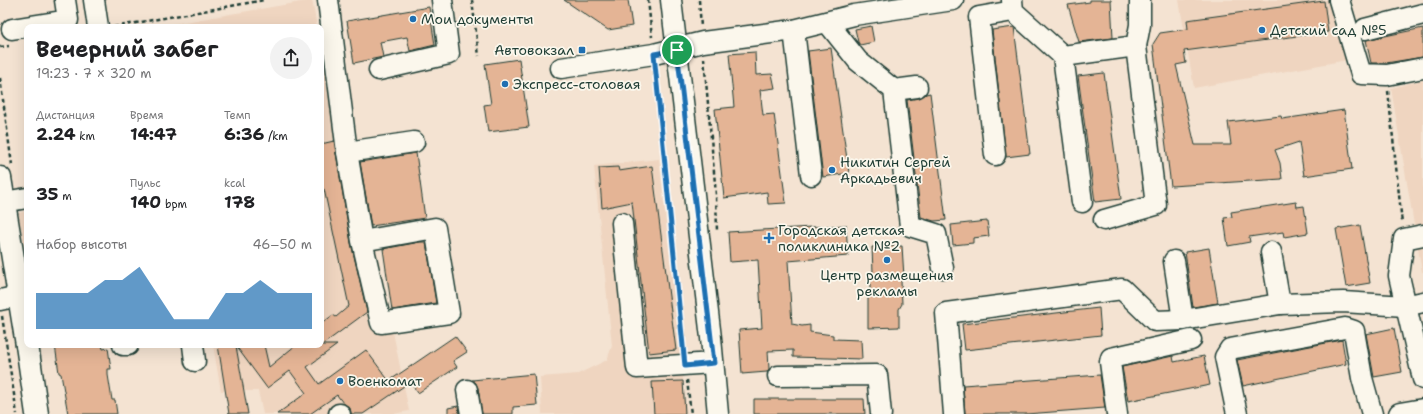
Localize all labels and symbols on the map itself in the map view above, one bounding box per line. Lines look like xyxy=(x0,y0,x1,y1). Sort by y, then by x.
place label: Мои документы xyxy=(421,10,534,28)
marker: Мои документы xyxy=(408,14,418,24)
place label: Детский сад №5 xyxy=(1270,21,1387,39)
marker: Детский сад №5 xyxy=(1257,25,1267,35)
pin xyxy=(660,33,694,67)
place label: Автовокзал xyxy=(494,41,574,59)
marker: Автовокзал xyxy=(577,45,587,55)
place label: Экспресс-столовая xyxy=(513,75,640,93)
marker: Экспресс-столовая xyxy=(500,79,510,89)
place label: Никитин Сергей Аркадьевич xyxy=(840,153,950,187)
marker: Никитин Сергей Аркадьевич xyxy=(827,165,837,175)
place label: Городская детская поликлиника №2 xyxy=(778,221,905,255)
marker: Городская детская поликлиника №2 xyxy=(763,232,775,244)
marker: Центр размещения рекламы xyxy=(882,255,892,265)
place label: Центр размещения рекламы xyxy=(820,266,954,300)
place label: Военкомат xyxy=(348,372,423,390)
marker: Военкомат xyxy=(335,376,345,386)

